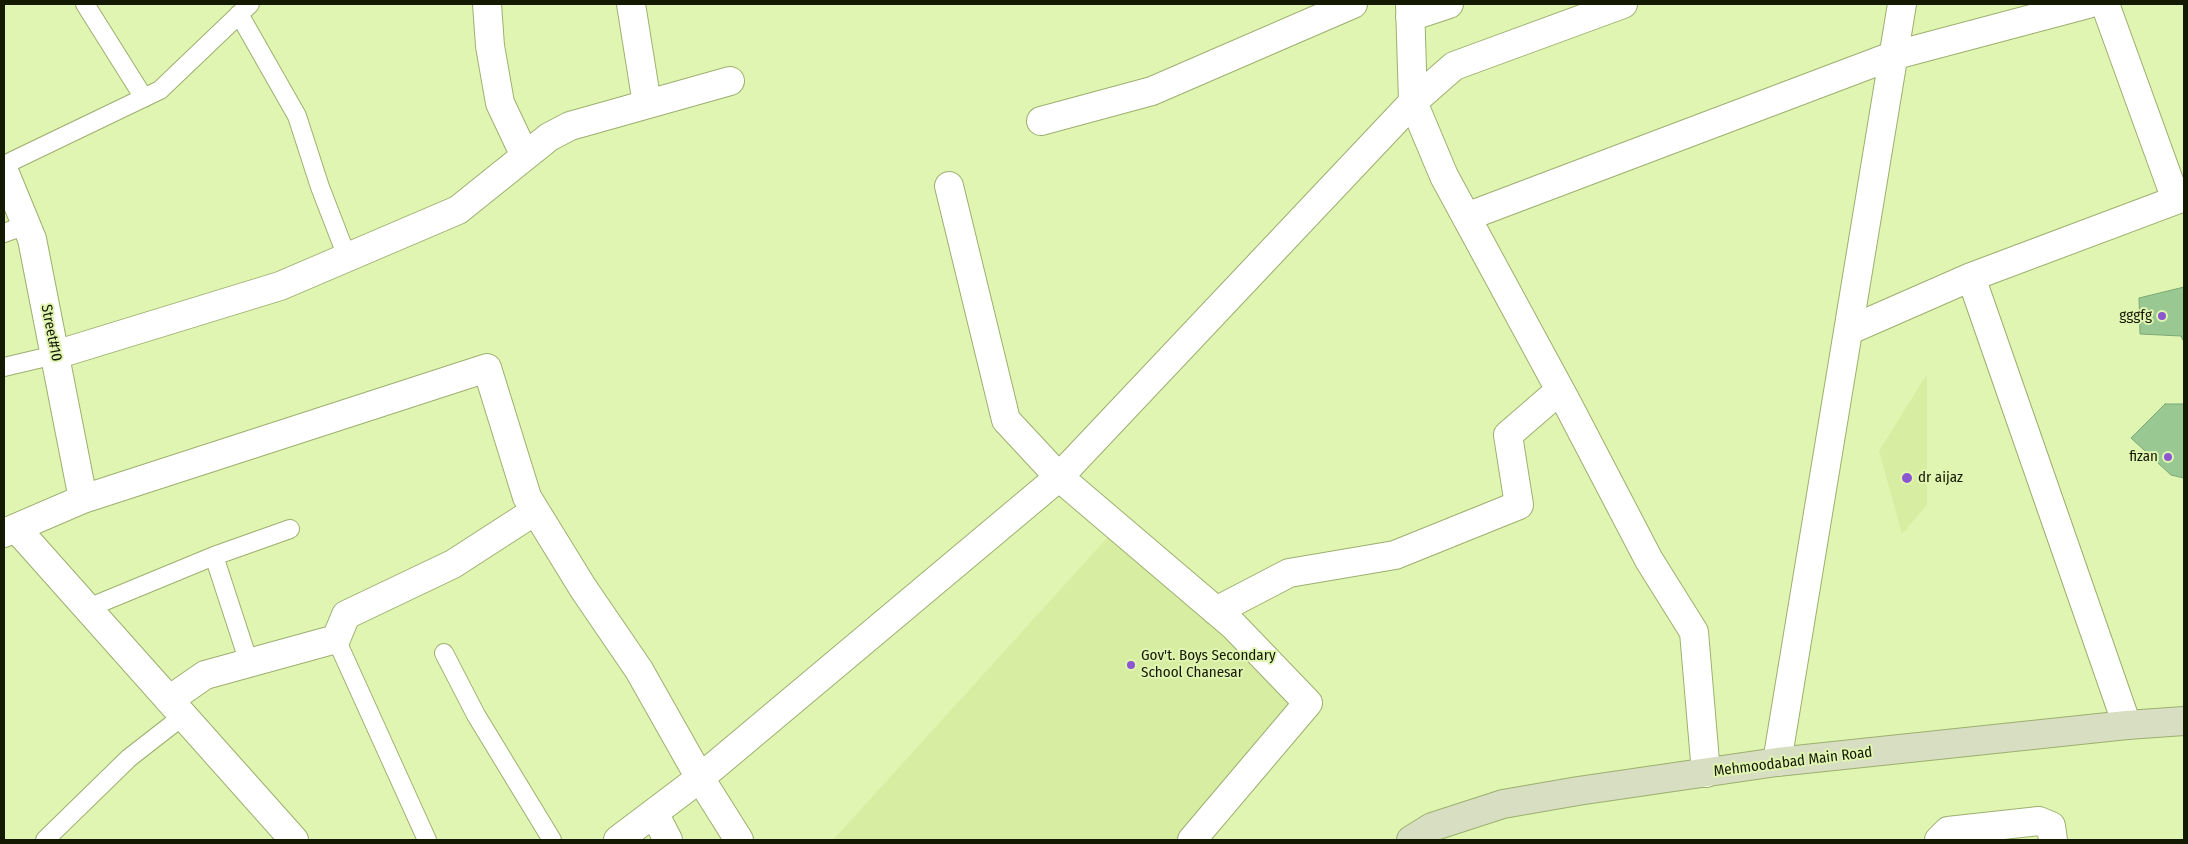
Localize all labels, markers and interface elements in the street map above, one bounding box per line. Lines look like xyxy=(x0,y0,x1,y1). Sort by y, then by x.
street label: Street#10 xyxy=(37,303,65,363)
place label: gggfg xyxy=(2119,307,2152,325)
marker: gggfg xyxy=(2156,310,2168,322)
place label: fizan xyxy=(2129,448,2158,466)
marker: fizan xyxy=(2162,451,2174,463)
place label: dr aijaz xyxy=(1918,469,1963,487)
marker: dr aijaz xyxy=(1900,471,1914,485)
place label: Gov't. Boys Secondary School Chanesar xyxy=(1141,647,1276,682)
marker: Gov't. Boys Secondary School Chanesar xyxy=(1125,659,1137,671)
street label: Mehmoodabad Main Road xyxy=(1713,743,1873,781)

